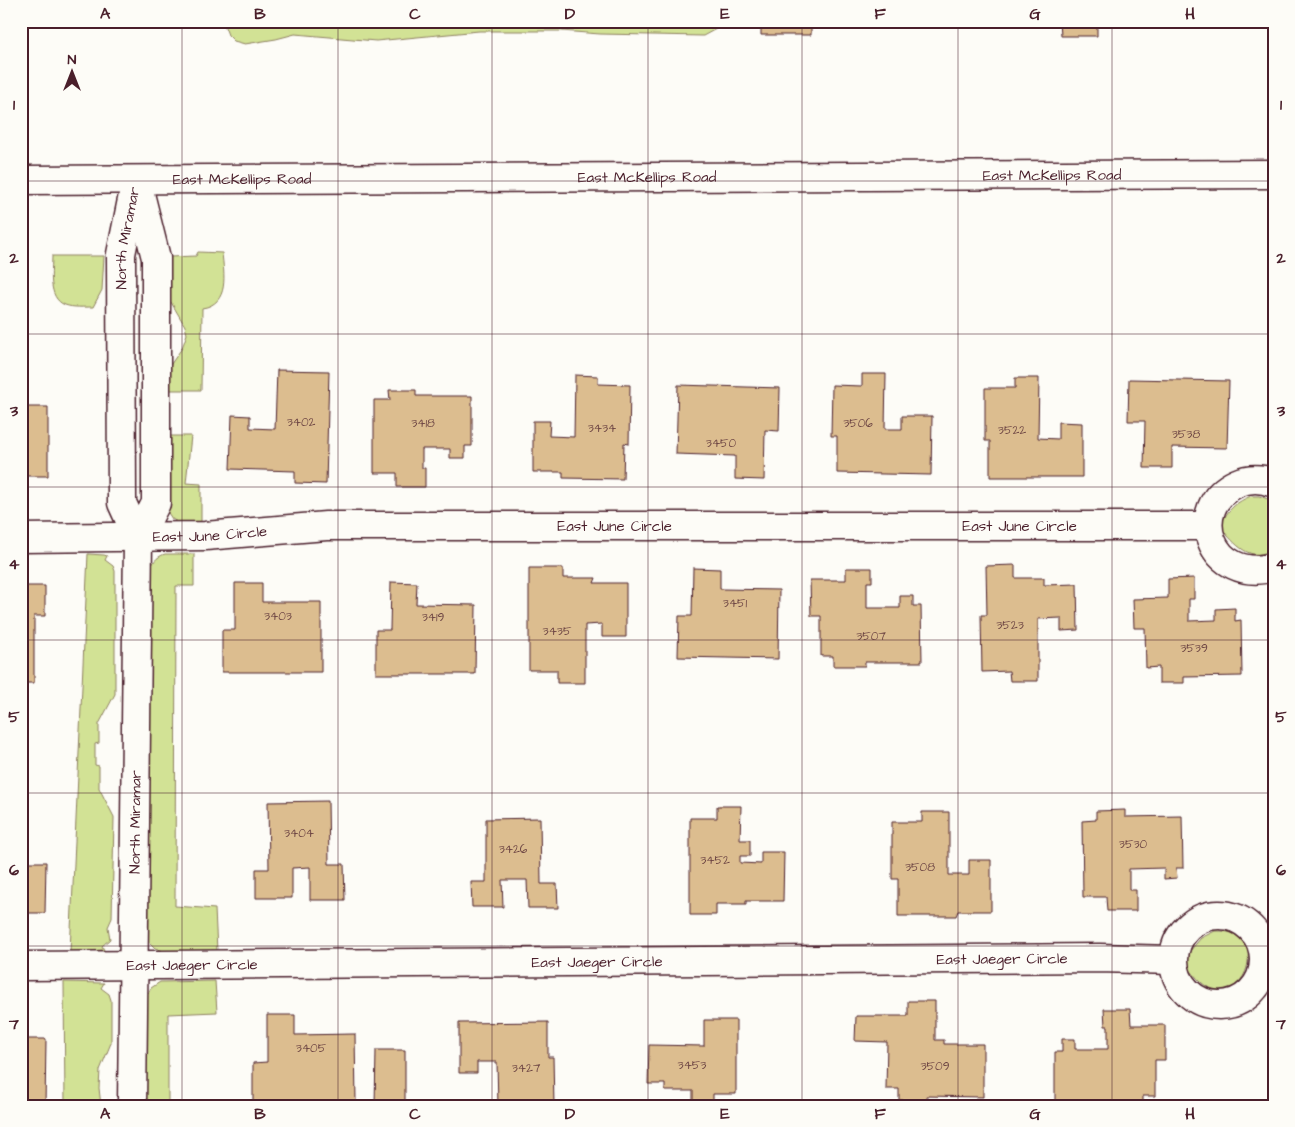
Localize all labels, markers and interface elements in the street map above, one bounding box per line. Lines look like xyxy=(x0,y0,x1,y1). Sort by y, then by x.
text: A xyxy=(100,3,111,25)
text: B xyxy=(254,3,266,25)
text: C xyxy=(409,3,421,25)
text: D xyxy=(565,3,576,25)
text: E xyxy=(720,3,730,25)
text: F xyxy=(874,3,886,25)
text: G xyxy=(1029,3,1041,25)
text: H xyxy=(1185,3,1195,25)
north arrow xyxy=(48,48,98,98)
text: N xyxy=(68,50,77,70)
text: 1 xyxy=(13,94,16,116)
text: 1 xyxy=(1280,94,1283,116)
street label: East McKellips Road xyxy=(983,165,1122,186)
street label: East McKellips Road xyxy=(578,167,717,188)
street label: East McKellips Road xyxy=(173,169,312,190)
street label: North Miramar xyxy=(111,185,145,290)
text: 2 xyxy=(8,247,19,269)
text: 2 xyxy=(1275,247,1286,269)
text: 3 xyxy=(9,400,19,422)
text: 3 xyxy=(1276,400,1286,422)
house number: 3402 xyxy=(287,414,315,431)
house number: 3418 xyxy=(411,415,435,432)
house number: 3506 xyxy=(843,415,873,432)
house number: 3434 xyxy=(588,420,616,437)
house number: 3522 xyxy=(998,422,1026,439)
house number: 3538 xyxy=(1172,426,1200,443)
house number: 3450 xyxy=(706,435,737,452)
street label: East June Circle xyxy=(557,516,672,537)
street label: East June Circle xyxy=(962,516,1077,537)
street label: East June Circle xyxy=(153,521,268,548)
text: 4 xyxy=(9,553,20,575)
text: 4 xyxy=(1276,553,1287,575)
house number: 3451 xyxy=(723,595,748,612)
house number: 3403 xyxy=(264,608,292,625)
house number: 3419 xyxy=(422,609,444,626)
house number: 3523 xyxy=(996,617,1024,634)
house number: 3435 xyxy=(543,623,572,640)
house number: 3507 xyxy=(856,628,886,645)
house number: 3539 xyxy=(1180,640,1208,657)
text: 5 xyxy=(8,706,20,728)
text: 5 xyxy=(1275,706,1287,728)
street label: North Miramar xyxy=(124,770,147,874)
house number: 3404 xyxy=(284,825,314,842)
house number: 3530 xyxy=(1119,836,1148,853)
house number: 3426 xyxy=(499,841,528,858)
house number: 3452 xyxy=(700,852,730,869)
text: 6 xyxy=(9,859,19,881)
house number: 3508 xyxy=(905,859,935,876)
text: 6 xyxy=(1276,859,1286,881)
street label: East Jaeger Circle xyxy=(936,948,1068,971)
street label: East Jaeger Circle xyxy=(531,951,663,974)
street label: East Jaeger Circle xyxy=(126,954,258,977)
text: 7 xyxy=(8,1013,19,1035)
text: 7 xyxy=(1275,1013,1286,1035)
house number: 3405 xyxy=(296,1040,327,1057)
house number: 3453 xyxy=(678,1057,706,1074)
house number: 3509 xyxy=(920,1058,950,1075)
house number: 3427 xyxy=(512,1060,541,1077)
text: A xyxy=(100,1103,111,1125)
text: B xyxy=(254,1103,266,1125)
text: C xyxy=(409,1103,421,1125)
text: D xyxy=(565,1103,576,1125)
text: E xyxy=(720,1103,730,1125)
text: F xyxy=(874,1103,886,1125)
text: G xyxy=(1029,1103,1041,1125)
text: H xyxy=(1185,1103,1195,1125)

